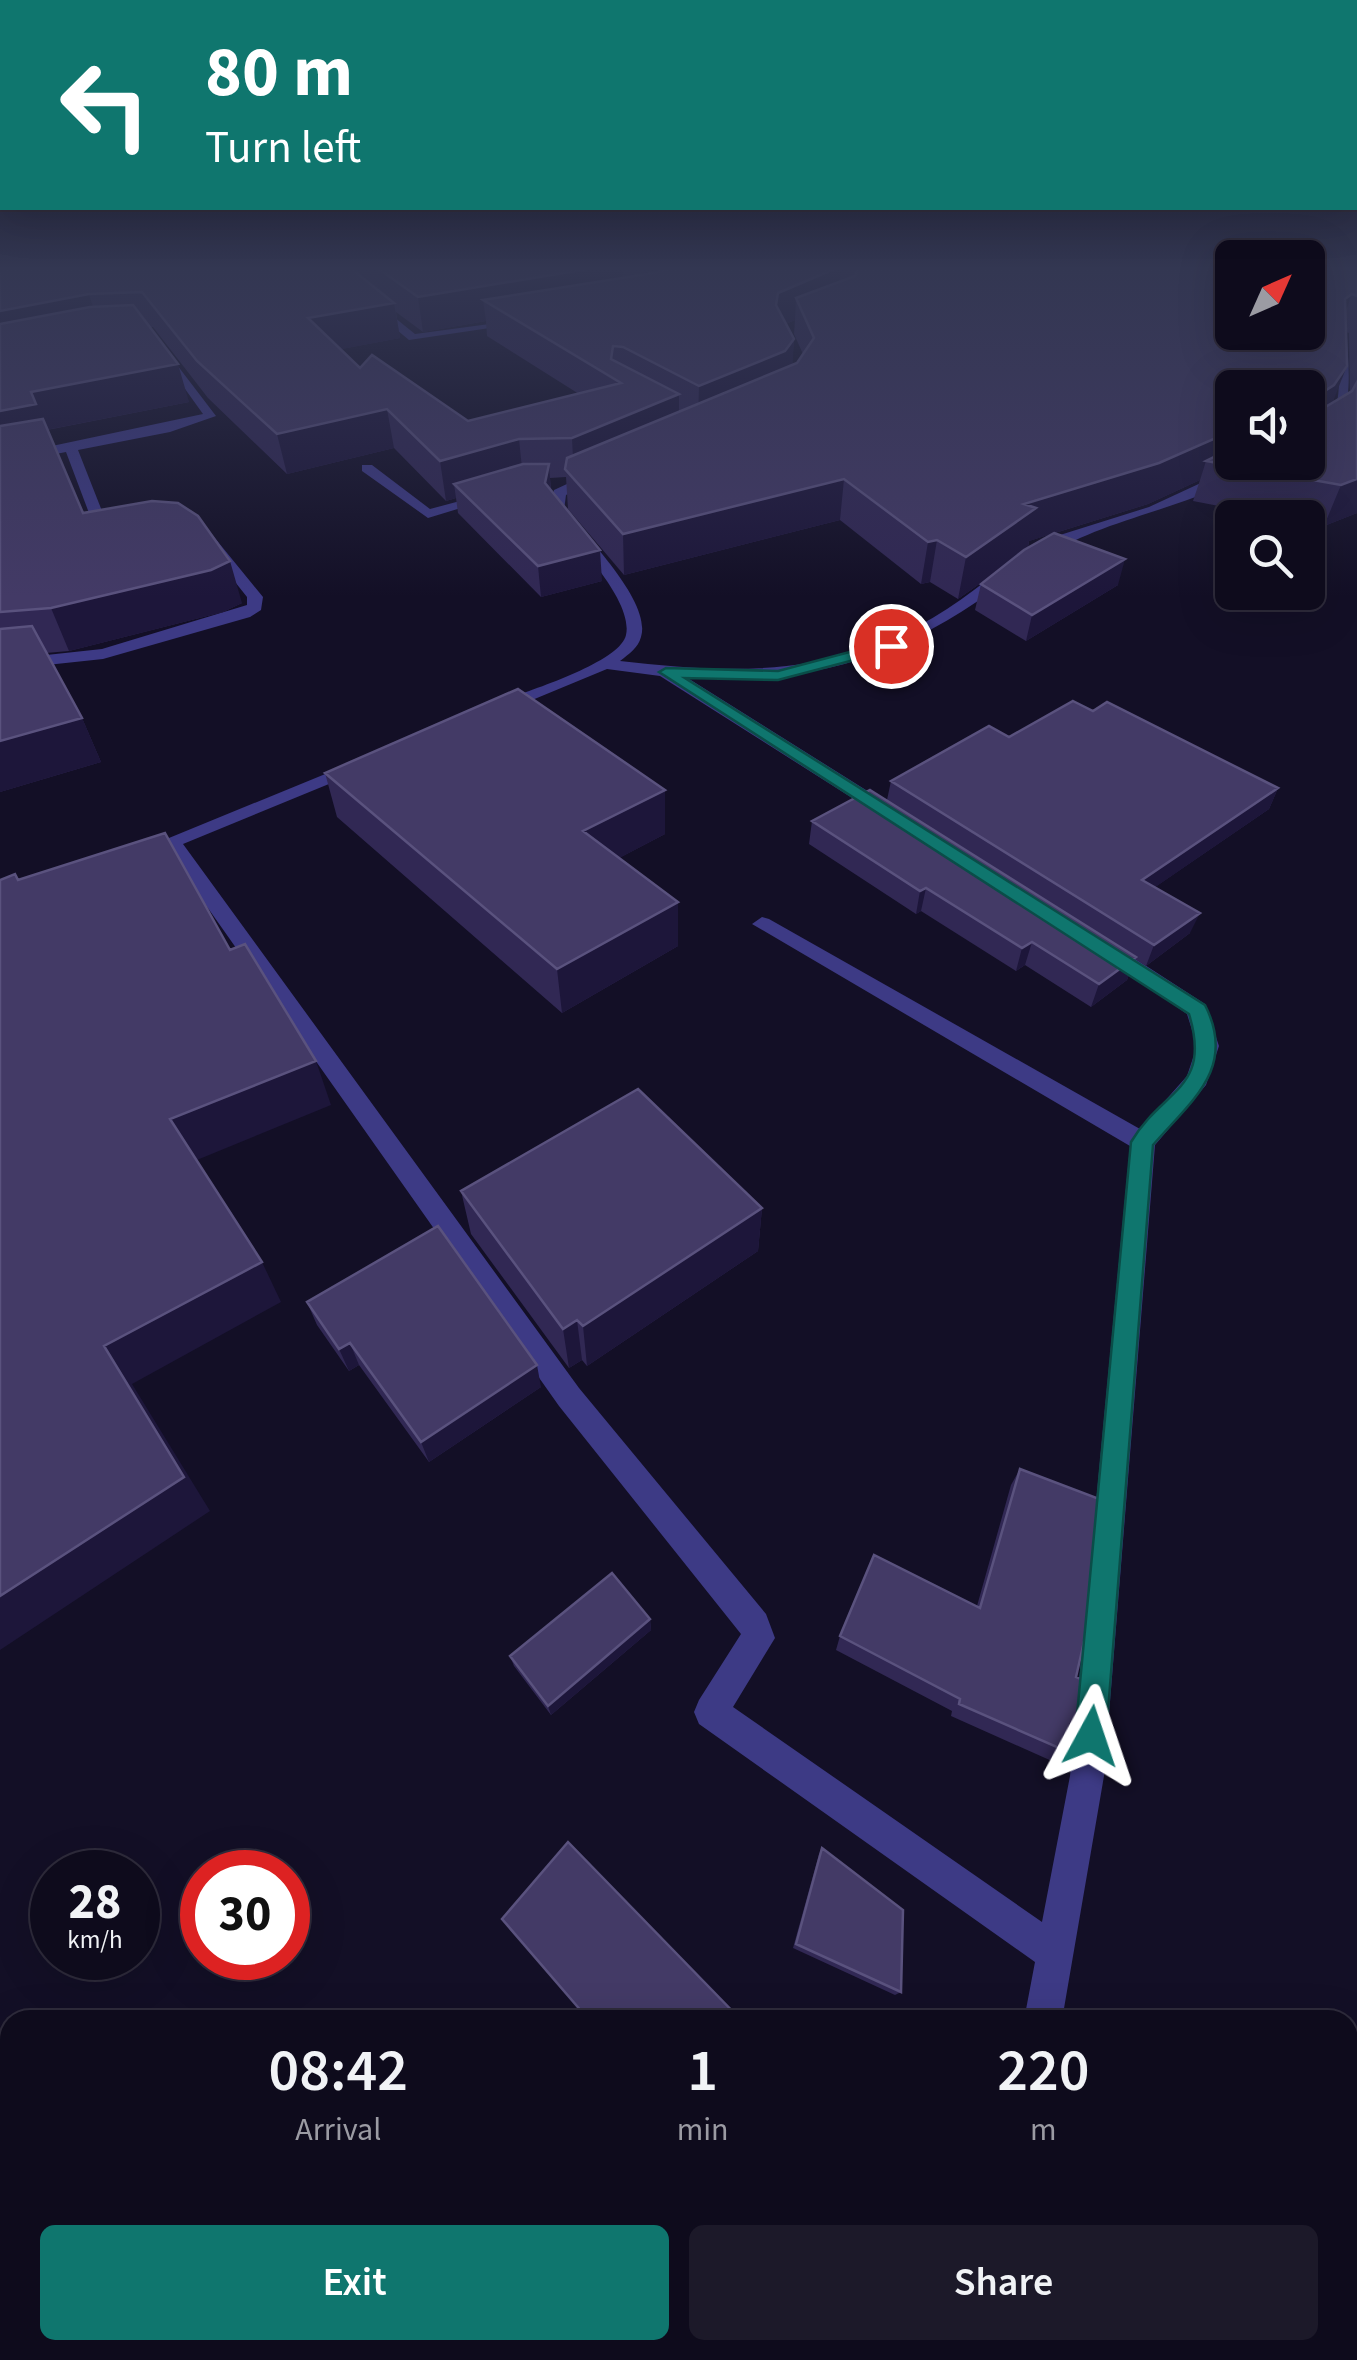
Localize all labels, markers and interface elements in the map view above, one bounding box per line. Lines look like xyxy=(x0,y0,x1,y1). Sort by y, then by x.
text: 80 m xyxy=(205,23,353,123)
icon: left xyxy=(40,40,170,170)
text: Turn left xyxy=(205,116,361,180)
north arrow xyxy=(1215,240,1325,350)
map controls xyxy=(1215,240,1325,610)
button: sound xyxy=(1215,370,1325,480)
button: search xyxy=(1215,500,1325,610)
pin xyxy=(849,604,934,689)
icon: arrive xyxy=(864,619,919,674)
position arrow xyxy=(1039,1684,1143,1788)
speed limit sign: 30 xyxy=(180,1850,310,1980)
text: 28 xyxy=(69,1867,121,1938)
text: km/h xyxy=(67,1922,123,1958)
text: 08:42 xyxy=(269,2029,408,2114)
text: 1 xyxy=(687,2029,718,2114)
text: 220 xyxy=(997,2029,1089,2114)
text: Arrival xyxy=(295,2107,381,2153)
text: min xyxy=(677,2107,729,2153)
text: m xyxy=(1030,2107,1057,2153)
button: Exit xyxy=(40,2225,669,2340)
button: Share xyxy=(689,2225,1318,2340)

